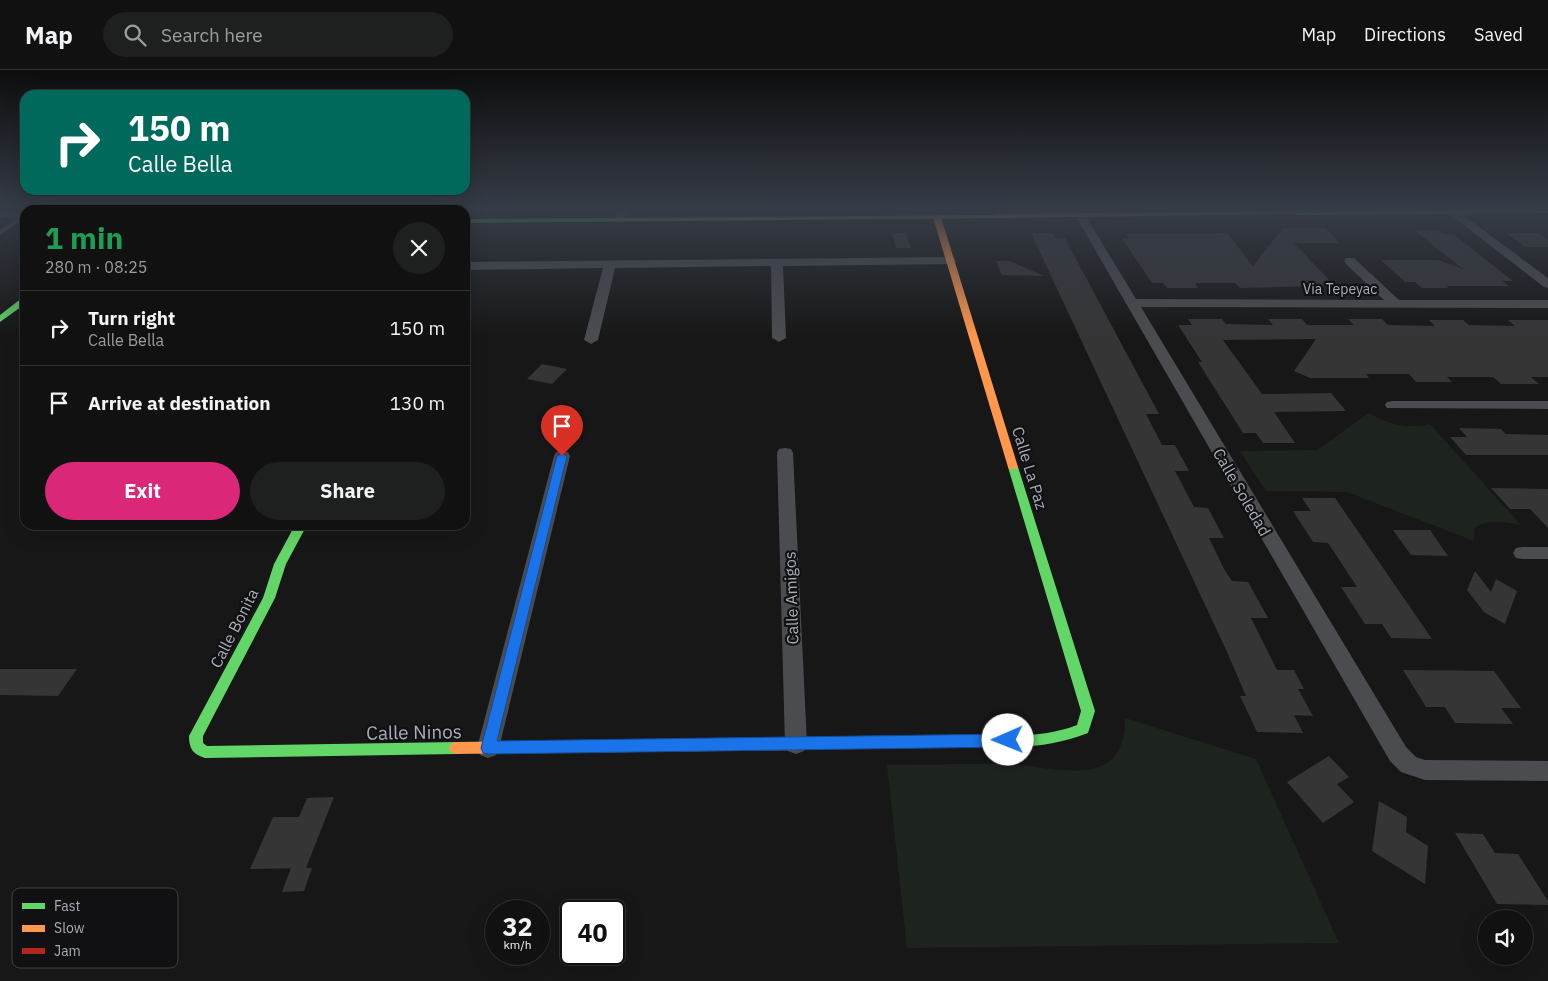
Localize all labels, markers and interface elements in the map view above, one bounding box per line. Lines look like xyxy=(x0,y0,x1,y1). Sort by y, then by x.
search box xyxy=(103,12,453,57)
text: Map xyxy=(25,19,73,51)
icon: search xyxy=(121,21,149,49)
text: Search here xyxy=(161,23,263,47)
text: Map xyxy=(1301,23,1336,46)
text: Directions xyxy=(1364,23,1446,46)
text: Saved xyxy=(1474,23,1523,46)
text: 150 m xyxy=(128,105,231,151)
icon: right xyxy=(45,110,110,175)
text: Calle Bella xyxy=(128,149,233,178)
text: 1 min xyxy=(45,218,123,257)
button: close xyxy=(393,222,445,274)
text: 280 m · 08:25 xyxy=(45,257,147,277)
street label: Via Tepeyac xyxy=(1303,280,1377,298)
text: Turn right xyxy=(88,306,175,330)
icon: right xyxy=(45,314,73,342)
text: 150 m xyxy=(390,316,445,340)
text: Calle Bella xyxy=(88,330,164,350)
icon: arrive xyxy=(45,389,73,417)
text: Arrive at destination xyxy=(88,391,271,415)
text: 130 m xyxy=(390,391,445,415)
pin xyxy=(541,405,583,456)
icon: arrive xyxy=(548,412,576,440)
street label: Calle La Paz xyxy=(1008,424,1052,512)
street label: Calle Soledad xyxy=(1209,444,1275,540)
button: Exit xyxy=(45,462,240,520)
button: Share xyxy=(250,462,445,520)
street label: Calle Amigos xyxy=(779,551,803,645)
street label: Calle Bonita xyxy=(205,585,263,671)
position arrow xyxy=(981,713,1033,765)
street label: Calle Ninos xyxy=(366,719,462,745)
legend xyxy=(12,888,178,968)
text: Fast xyxy=(54,897,80,915)
speed limit sign: 40 xyxy=(560,900,625,965)
text: 32 xyxy=(502,910,533,943)
map controls xyxy=(1478,910,1533,965)
button: sound xyxy=(1478,910,1533,965)
text: Slow xyxy=(54,919,85,937)
text: km/h xyxy=(503,937,532,952)
text: Jam xyxy=(54,942,81,960)

